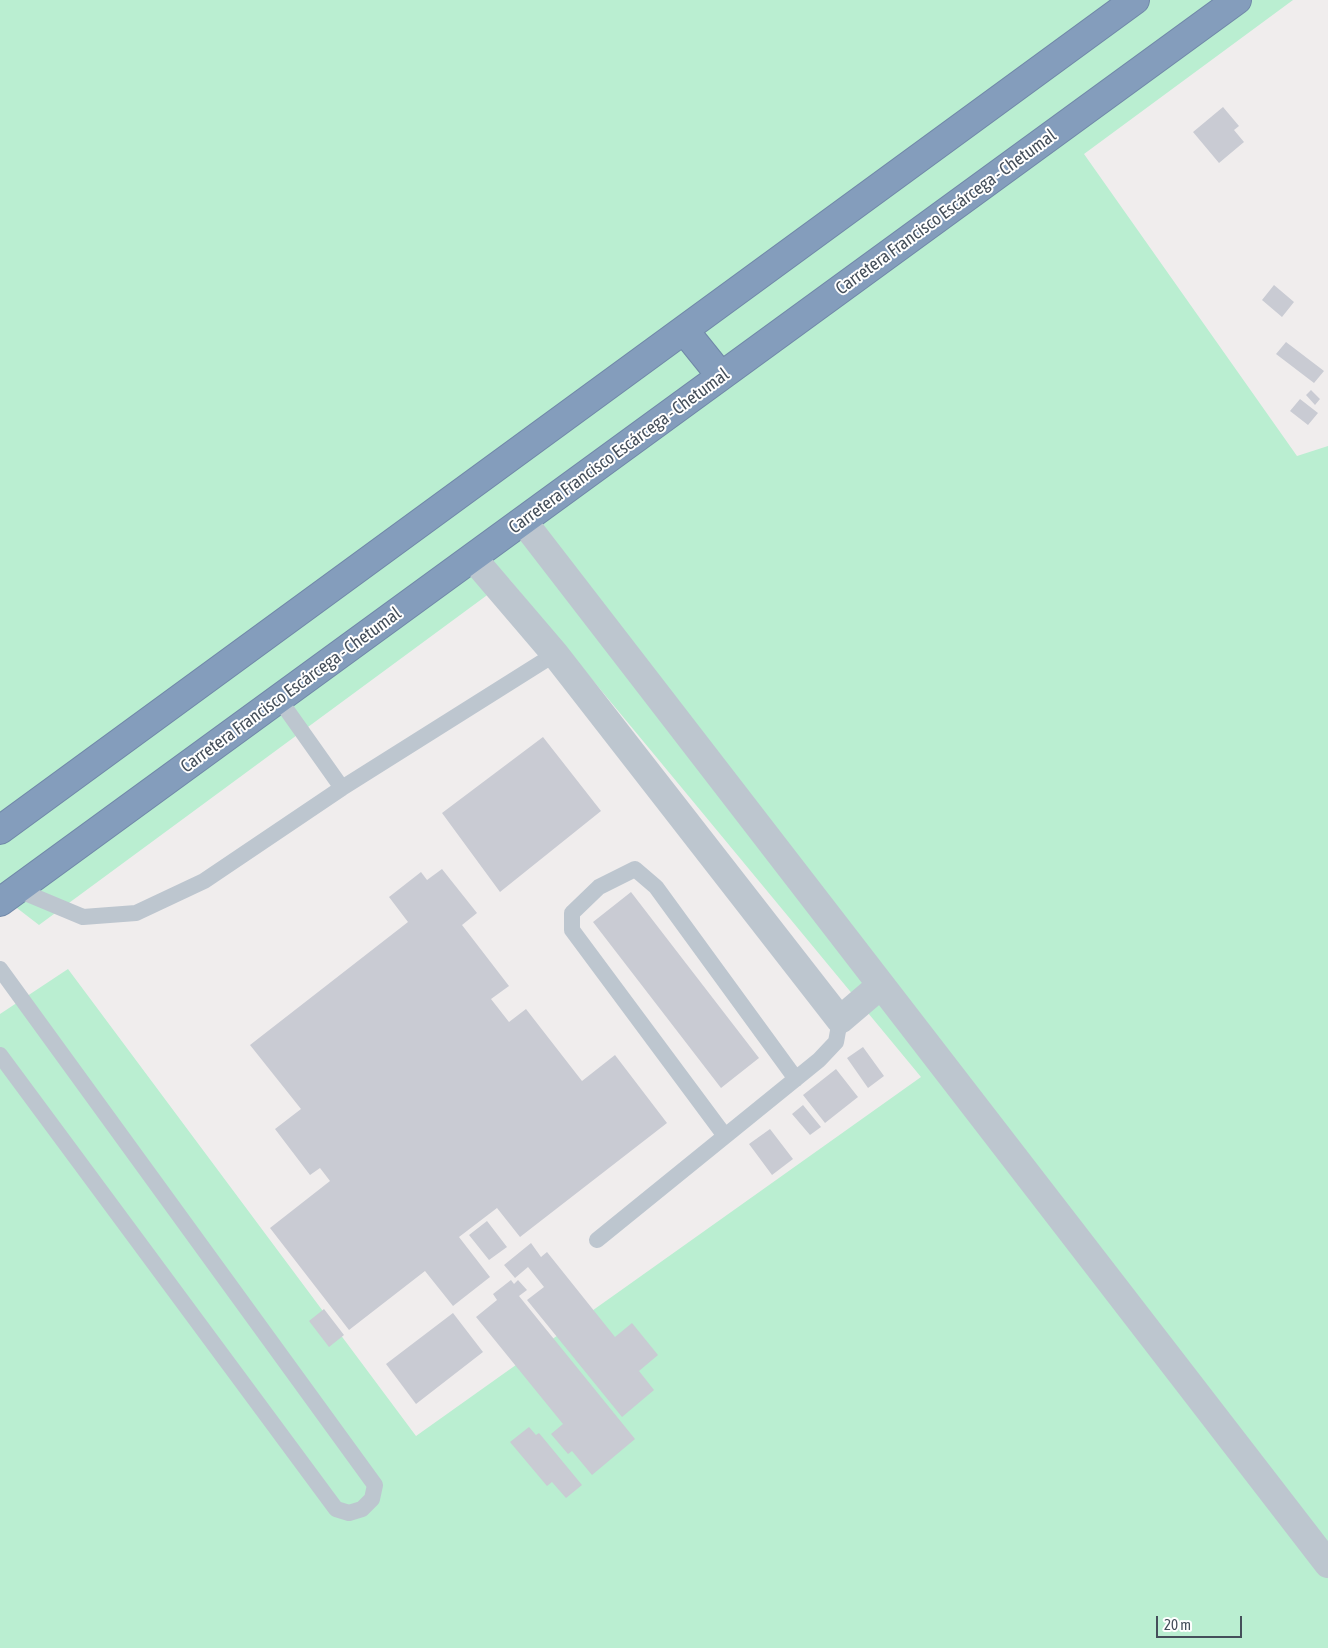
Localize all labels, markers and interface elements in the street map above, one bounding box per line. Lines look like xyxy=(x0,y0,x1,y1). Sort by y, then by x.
street label: Carretera Francisco Escárcega - Chetumal xyxy=(832,125,1060,299)
street label: Carretera Francisco Escárcega - Chetumal xyxy=(505,364,733,538)
street label: Carretera Francisco Escárcega - Chetumal xyxy=(177,603,405,777)
scale bar xyxy=(1158,1606,1244,1638)
text: 20 m xyxy=(1164,1616,1191,1633)

